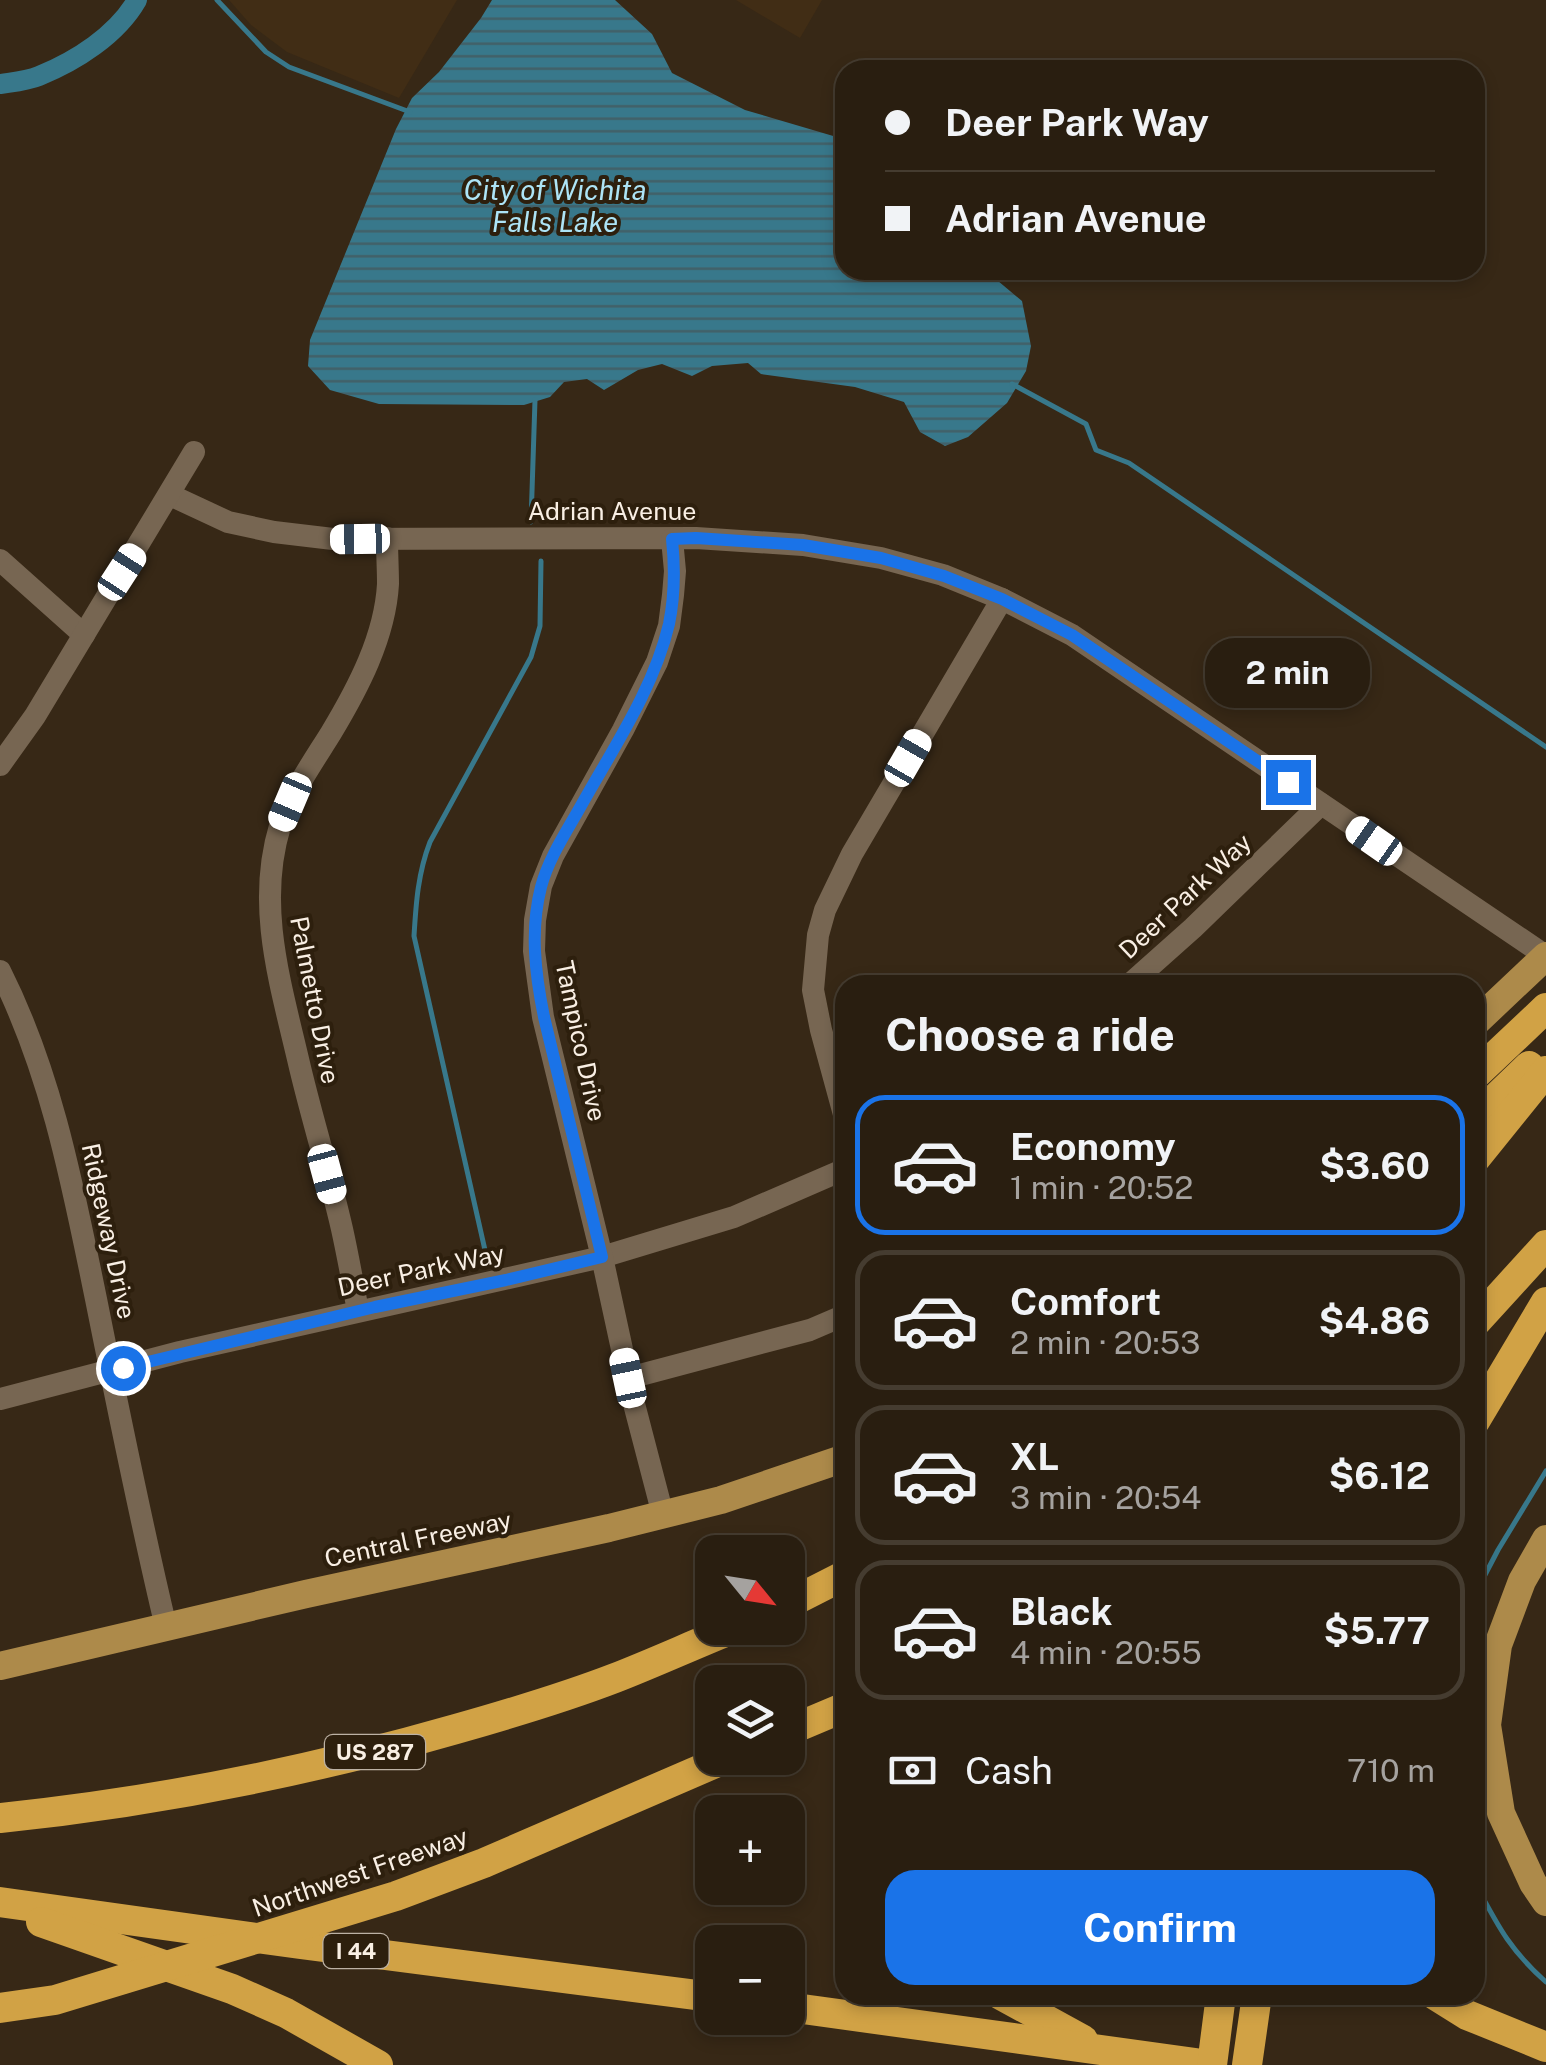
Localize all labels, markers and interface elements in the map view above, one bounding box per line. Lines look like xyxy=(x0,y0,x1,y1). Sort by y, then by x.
text: Deer Park Way xyxy=(945,100,1209,145)
water label: City of Wichita Falls Lake xyxy=(463,173,647,238)
text: Adrian Avenue xyxy=(945,196,1207,241)
street label: Adrian Avenue xyxy=(528,496,696,526)
car xyxy=(330,523,390,555)
car xyxy=(93,539,151,605)
callout: 2 min xyxy=(1206,637,1370,707)
text: 2 min xyxy=(1246,654,1329,691)
car xyxy=(880,725,936,791)
route end xyxy=(1266,760,1311,805)
car xyxy=(264,769,316,835)
car xyxy=(1341,812,1407,870)
street label: Deer Park Way xyxy=(1113,827,1257,965)
street label: Palmetto Drive xyxy=(284,914,346,1086)
street label: Tampico Drive xyxy=(549,958,613,1124)
text: Choose a ride xyxy=(885,1008,1175,1061)
icon: car xyxy=(890,1120,980,1210)
text: Economy xyxy=(1010,1124,1176,1169)
street label: Ridgeway Drive xyxy=(76,1140,142,1322)
car xyxy=(305,1141,349,1207)
text: $3.60 xyxy=(1319,1143,1430,1188)
text: 1 min · 20:52 xyxy=(1010,1169,1193,1206)
street label: Deer Park Way xyxy=(335,1238,507,1302)
icon: car xyxy=(890,1275,980,1365)
text: Comfort xyxy=(1010,1279,1161,1324)
text: $4.86 xyxy=(1318,1298,1430,1343)
text: 2 min · 20:53 xyxy=(1010,1324,1200,1361)
route start xyxy=(101,1346,146,1391)
car xyxy=(607,1346,649,1410)
icon: car xyxy=(890,1430,980,1520)
text: XL xyxy=(1010,1434,1059,1479)
text: $6.12 xyxy=(1328,1453,1430,1498)
text: 3 min · 20:54 xyxy=(1010,1479,1201,1516)
street label: Central Freeway xyxy=(322,1505,514,1573)
north arrow xyxy=(695,1535,805,1645)
map controls xyxy=(695,1535,805,2035)
icon: car xyxy=(890,1585,980,1675)
text: Black xyxy=(1010,1589,1113,1634)
text: $5.77 xyxy=(1324,1608,1430,1653)
text: 4 min · 20:55 xyxy=(1010,1634,1202,1671)
button: layers xyxy=(695,1665,805,1775)
road number: US 287 xyxy=(325,1735,425,1769)
icon: cash xyxy=(885,1743,940,1798)
text: Cash xyxy=(965,1748,1053,1793)
text: 710 m xyxy=(1347,1752,1435,1789)
button: + xyxy=(695,1795,805,1905)
street label: Northwest Freeway xyxy=(248,1821,472,1923)
button: Confirm xyxy=(885,1870,1435,1985)
button: − xyxy=(695,1925,805,2035)
road number: I 44 xyxy=(324,1934,388,1968)

